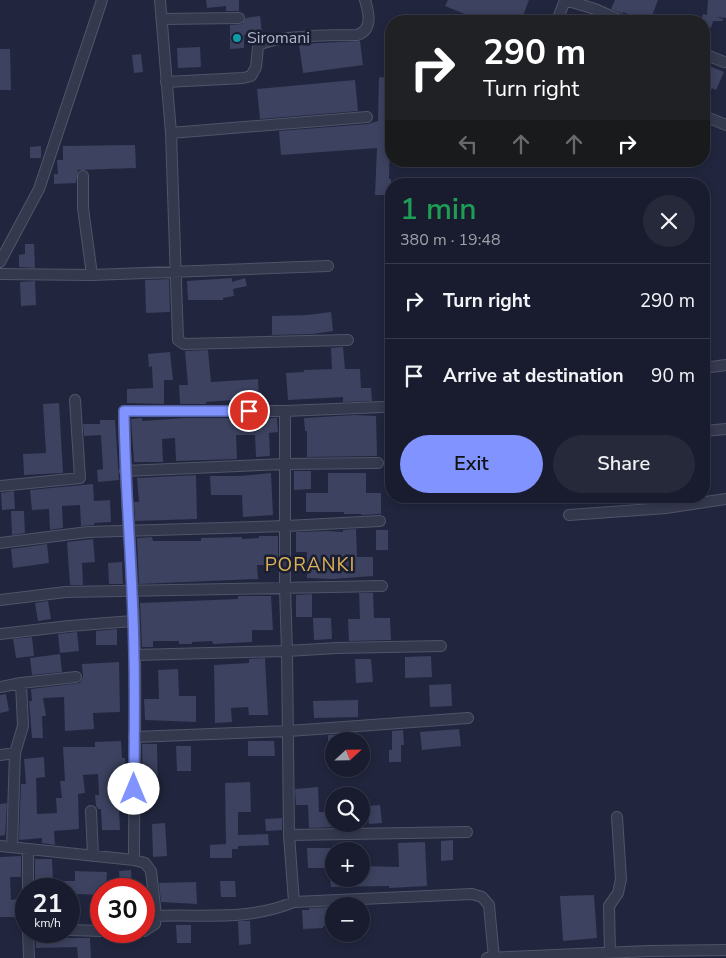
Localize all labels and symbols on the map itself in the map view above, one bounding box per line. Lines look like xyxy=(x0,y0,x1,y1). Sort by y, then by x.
place label: Siromani xyxy=(247,27,310,49)
marker: Siromani xyxy=(231,32,243,44)
pin xyxy=(228,390,270,432)
district label: PORANKI xyxy=(265,552,355,578)
north arrow xyxy=(325,732,370,778)
position arrow xyxy=(107,762,159,814)
speed limit sign: 30 xyxy=(90,878,155,943)

